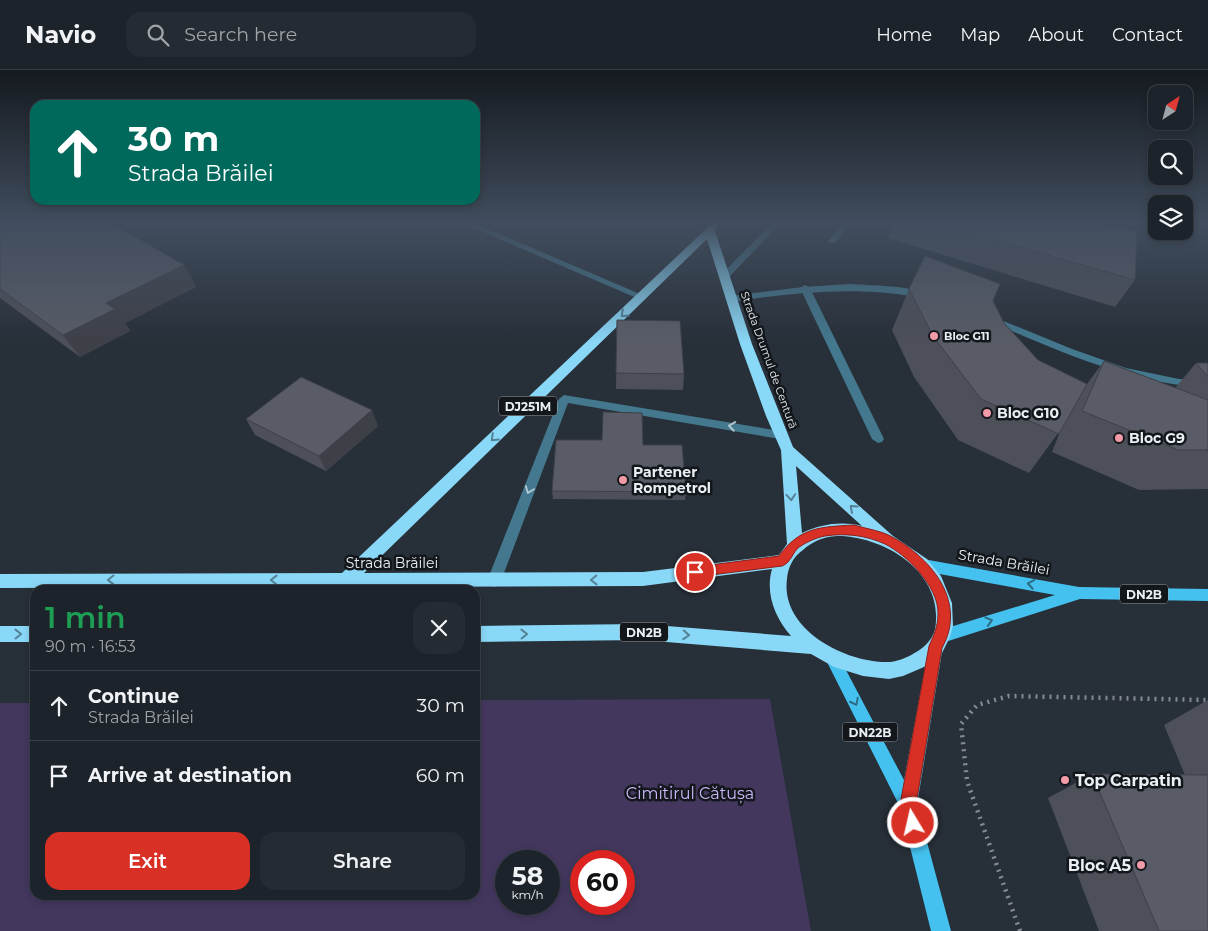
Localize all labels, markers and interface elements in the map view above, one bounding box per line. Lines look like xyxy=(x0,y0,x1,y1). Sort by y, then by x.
search box xyxy=(126,12,476,57)
text: Navio xyxy=(25,20,96,49)
icon: search xyxy=(144,21,172,49)
text: Search here xyxy=(184,23,297,46)
text: Home xyxy=(876,24,932,46)
text: Map xyxy=(960,24,1000,46)
text: About xyxy=(1028,24,1084,46)
text: Contact xyxy=(1112,24,1183,46)
north arrow xyxy=(1148,85,1192,130)
map controls xyxy=(1148,85,1193,240)
text: 30 m xyxy=(128,117,219,160)
icon: ahead xyxy=(45,120,110,185)
button: search xyxy=(1148,140,1193,185)
text: Strada Brăilei xyxy=(128,160,274,187)
button: layers xyxy=(1148,195,1193,240)
street label: Strada Drumul de Centură xyxy=(738,289,800,431)
one-way arrow xyxy=(621,308,630,317)
place label: Bloc G11 xyxy=(944,329,990,343)
marker: Bloc G11 xyxy=(928,330,940,342)
road number: DJ251M xyxy=(499,396,557,416)
place label: Bloc G10 xyxy=(997,404,1059,422)
marker: Bloc G10 xyxy=(981,407,993,419)
one-way arrow xyxy=(727,422,736,432)
place label: Bloc G9 xyxy=(1129,429,1185,447)
one-way arrow xyxy=(491,432,500,441)
marker: Bloc G9 xyxy=(1113,432,1125,444)
place label: Partener Rompetrol xyxy=(633,463,711,497)
marker: Partener Rompetrol xyxy=(617,474,629,486)
one-way arrow xyxy=(525,485,535,494)
one-way arrow xyxy=(786,493,797,501)
one-way arrow xyxy=(849,505,858,514)
street label: Strada Brăilei xyxy=(957,545,1051,579)
pin xyxy=(674,551,716,593)
street label: Strada Brăilei xyxy=(346,554,438,572)
icon: arrive xyxy=(681,558,709,586)
one-way arrow xyxy=(107,575,115,585)
one-way arrow xyxy=(270,575,278,585)
one-way arrow xyxy=(590,575,598,585)
one-way arrow xyxy=(1027,580,1036,590)
road number: DN2B xyxy=(1120,584,1168,604)
text: 1 min xyxy=(45,599,126,636)
button: close xyxy=(413,602,465,654)
one-way arrow xyxy=(984,617,992,627)
road number: DN2B xyxy=(620,622,668,642)
one-way arrow xyxy=(14,629,22,639)
one-way arrow xyxy=(520,629,528,639)
one-way arrow xyxy=(682,629,690,640)
text: 90 m · 16:53 xyxy=(45,637,136,656)
text: Continue xyxy=(88,685,179,708)
icon: ahead xyxy=(45,692,73,720)
text: 30 m xyxy=(417,694,465,717)
one-way arrow xyxy=(849,696,859,705)
text: Strada Brăilei xyxy=(88,708,194,727)
road number: DN22B xyxy=(842,722,898,742)
icon: arrive xyxy=(45,762,73,790)
text: Arrive at destination xyxy=(88,764,292,787)
text: 60 m xyxy=(416,764,465,787)
place label: Top Carpatin xyxy=(1075,771,1182,790)
marker: Top Carpatin xyxy=(1059,774,1071,786)
park label: Cimitirul Cătușa xyxy=(626,784,754,804)
position arrow xyxy=(886,796,938,848)
button: Exit xyxy=(45,832,250,890)
button: Share xyxy=(260,832,465,890)
speed limit sign: 60 xyxy=(570,850,635,915)
place label: Bloc A5 xyxy=(1068,856,1131,875)
marker: Bloc A5 xyxy=(1135,859,1147,871)
text: 58 xyxy=(512,861,543,891)
text: km/h xyxy=(511,887,544,902)

